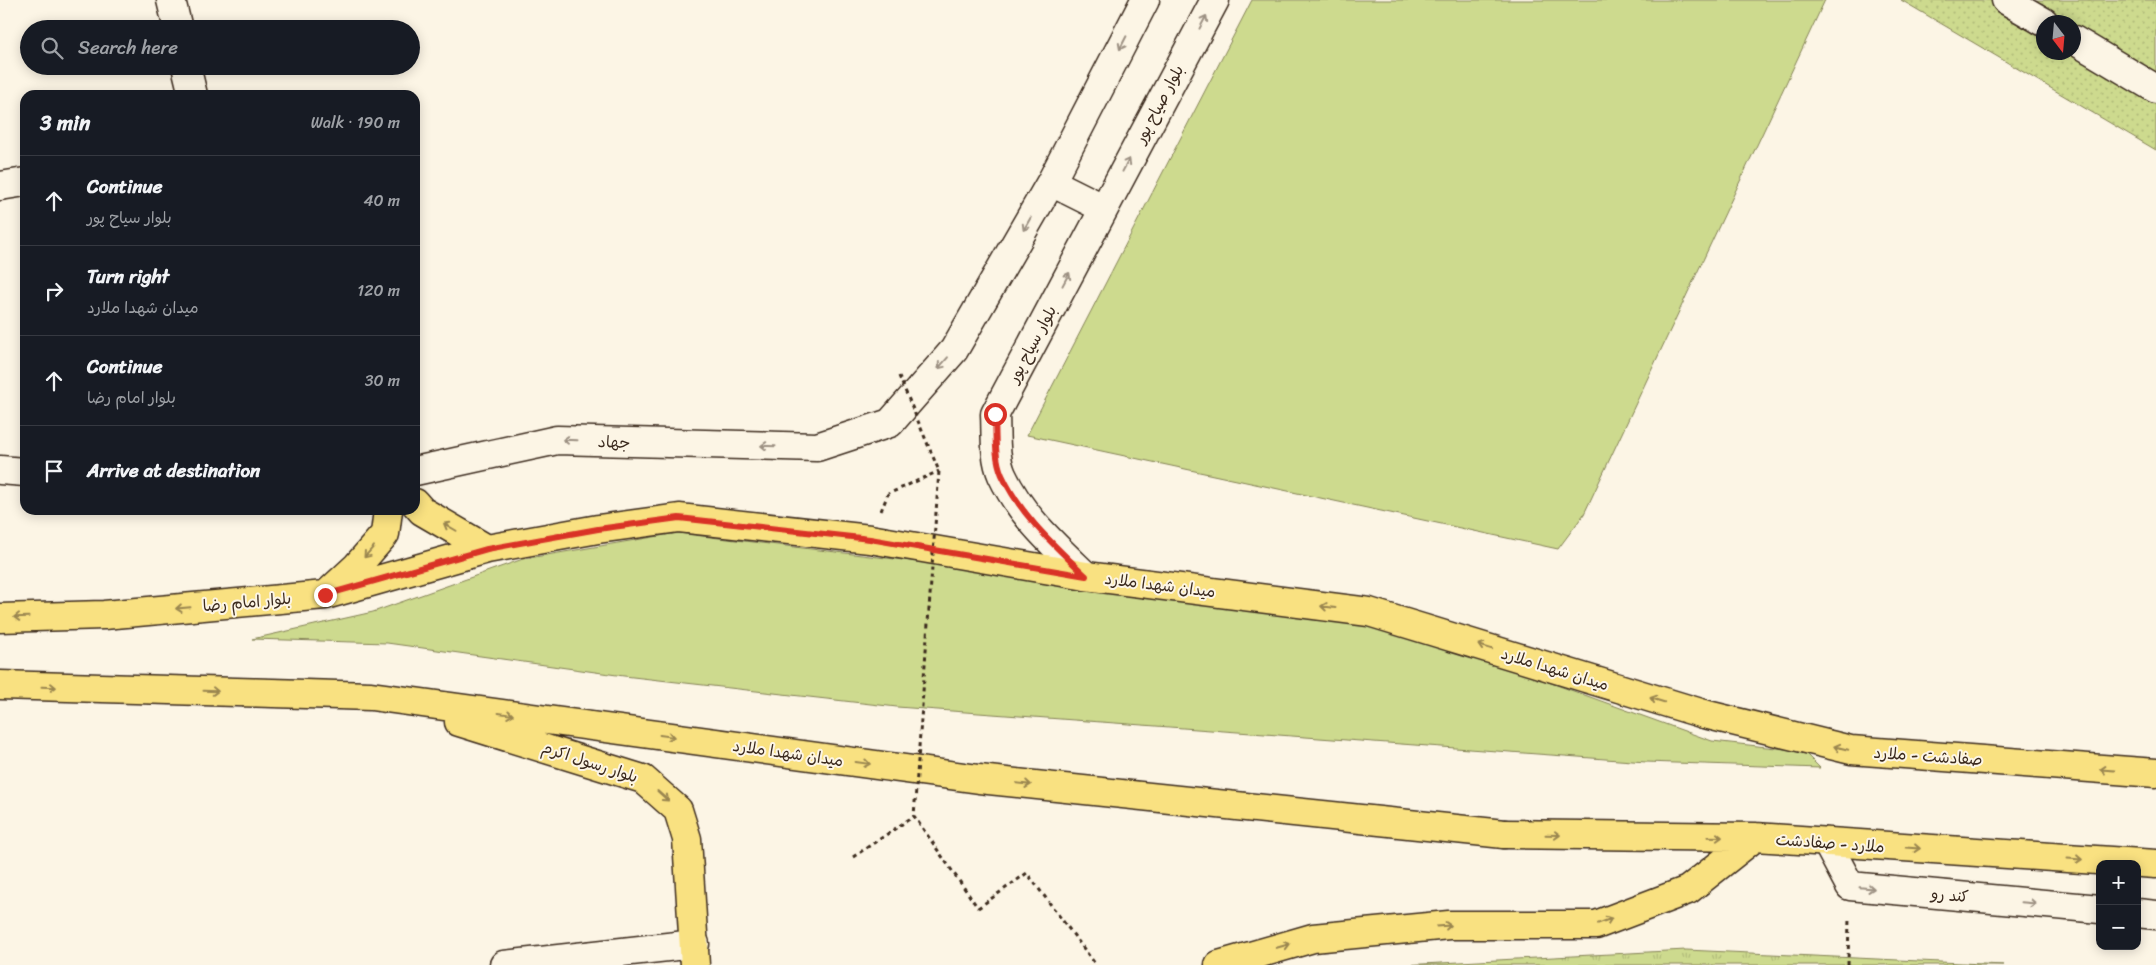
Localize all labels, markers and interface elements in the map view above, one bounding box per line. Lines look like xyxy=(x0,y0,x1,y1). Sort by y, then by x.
one-way arrow xyxy=(1198,14,1208,29)
north arrow xyxy=(2036,15,2081,60)
search box xyxy=(20,20,420,75)
text: Search here xyxy=(78,31,178,64)
icon: search xyxy=(38,34,66,62)
one-way arrow xyxy=(1118,36,1128,51)
street label: بلوار صیاح پور xyxy=(1125,59,1192,151)
text: 3 min xyxy=(40,104,90,142)
text: Walk · 190 m xyxy=(311,108,400,137)
one-way arrow xyxy=(1122,158,1131,173)
text: Continue xyxy=(87,170,163,203)
text: 40 m xyxy=(363,186,400,215)
icon: ahead xyxy=(40,187,68,215)
text: بلوار سیاح پور xyxy=(87,203,172,232)
one-way arrow xyxy=(1021,217,1031,231)
text: Turn right xyxy=(87,260,169,293)
one-way arrow xyxy=(1062,272,1071,287)
text: 120 m xyxy=(357,276,400,305)
icon: right xyxy=(40,277,68,305)
text: میدان شهدا ملارد xyxy=(87,293,199,322)
street label: بلوار سیاح پور xyxy=(998,300,1065,390)
text: Continue xyxy=(87,350,163,383)
one-way arrow xyxy=(937,357,949,370)
text: 30 m xyxy=(365,366,400,395)
icon: ahead xyxy=(40,367,68,395)
text: بلوار امام رضا xyxy=(87,383,176,412)
route start xyxy=(984,403,1007,426)
street label: جهاد xyxy=(597,427,631,457)
one-way arrow xyxy=(563,436,579,445)
one-way arrow xyxy=(760,441,776,451)
text: Arrive at destination xyxy=(87,454,260,487)
icon: arrive xyxy=(40,457,68,485)
one-way arrow xyxy=(443,522,457,532)
one-way arrow xyxy=(363,546,374,559)
street label: میدان شهدا ملارد xyxy=(1103,564,1217,606)
street label: بلوار امام رضا xyxy=(202,584,292,620)
route end xyxy=(314,584,337,607)
one-way arrow xyxy=(1321,602,1337,612)
one-way arrow xyxy=(175,603,191,612)
one-way arrow xyxy=(13,613,29,622)
street label: میدان شهدا ملارد xyxy=(1497,639,1613,699)
one-way arrow xyxy=(1478,642,1494,652)
one-way arrow xyxy=(40,682,56,692)
one-way arrow xyxy=(203,687,219,696)
one-way arrow xyxy=(1650,695,1666,705)
one-way arrow xyxy=(498,709,514,719)
street label: میدان شهدا ملارد xyxy=(731,731,845,775)
one-way arrow xyxy=(659,732,675,742)
street label: بلوار رسول اکرم xyxy=(538,733,642,791)
street label: صفادشت - ملارد xyxy=(1873,738,1983,774)
one-way arrow xyxy=(1833,743,1849,752)
one-way arrow xyxy=(854,758,870,768)
one-way arrow xyxy=(2100,765,2116,774)
one-way arrow xyxy=(1015,779,1031,789)
one-way arrow xyxy=(657,791,670,802)
street label: ملارد - صفادشت xyxy=(1775,825,1885,861)
one-way arrow xyxy=(1544,830,1561,840)
one-way arrow xyxy=(1707,832,1723,842)
one-way arrow xyxy=(1904,844,1920,853)
one-way arrow xyxy=(2066,854,2082,864)
map controls xyxy=(2096,860,2141,950)
button: + xyxy=(2096,860,2141,905)
street label: کند رو xyxy=(1928,879,1970,911)
one-way arrow xyxy=(1859,883,1875,892)
one-way arrow xyxy=(2021,898,2037,908)
button: − xyxy=(2096,905,2141,950)
one-way arrow xyxy=(1597,916,1613,925)
one-way arrow xyxy=(1435,921,1451,931)
one-way arrow xyxy=(1274,941,1290,950)

